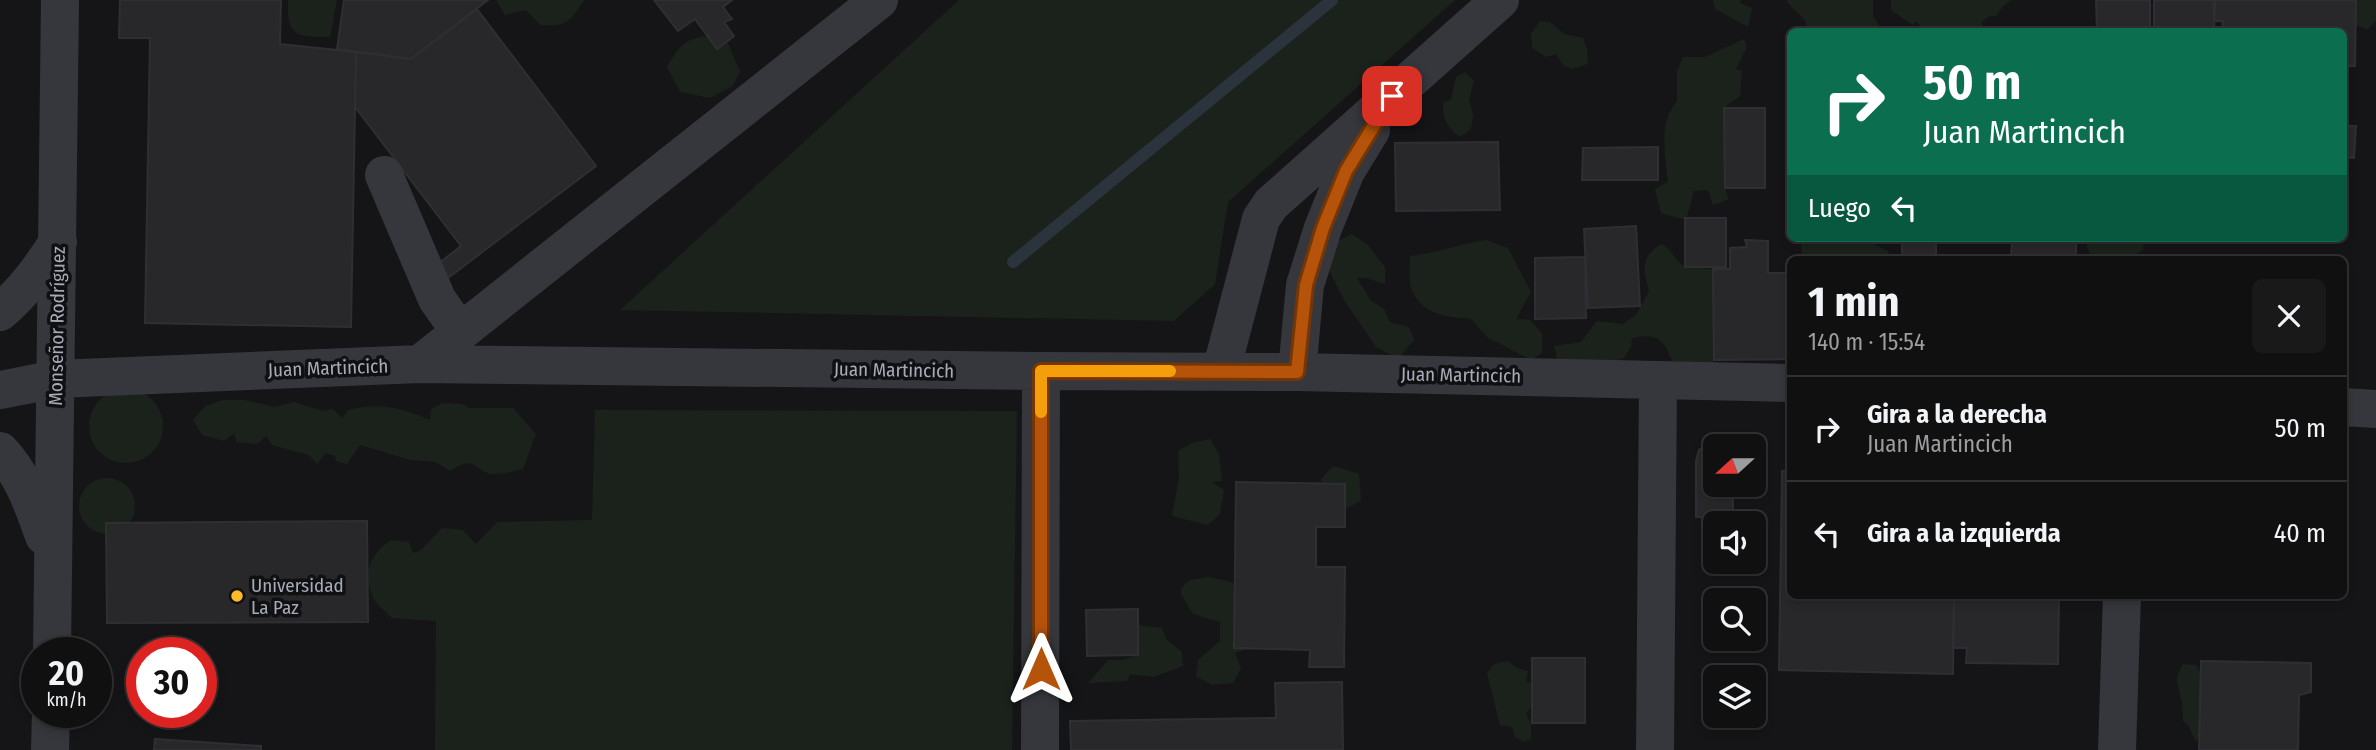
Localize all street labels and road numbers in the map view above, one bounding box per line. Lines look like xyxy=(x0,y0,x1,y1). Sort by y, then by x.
street label: Monseñor Rodríguez xyxy=(44,246,70,406)
street label: Juan Martincich xyxy=(267,354,389,382)
street label: Juan Martincich xyxy=(834,357,954,383)
street label: Juan Martincich xyxy=(1401,362,1521,388)

